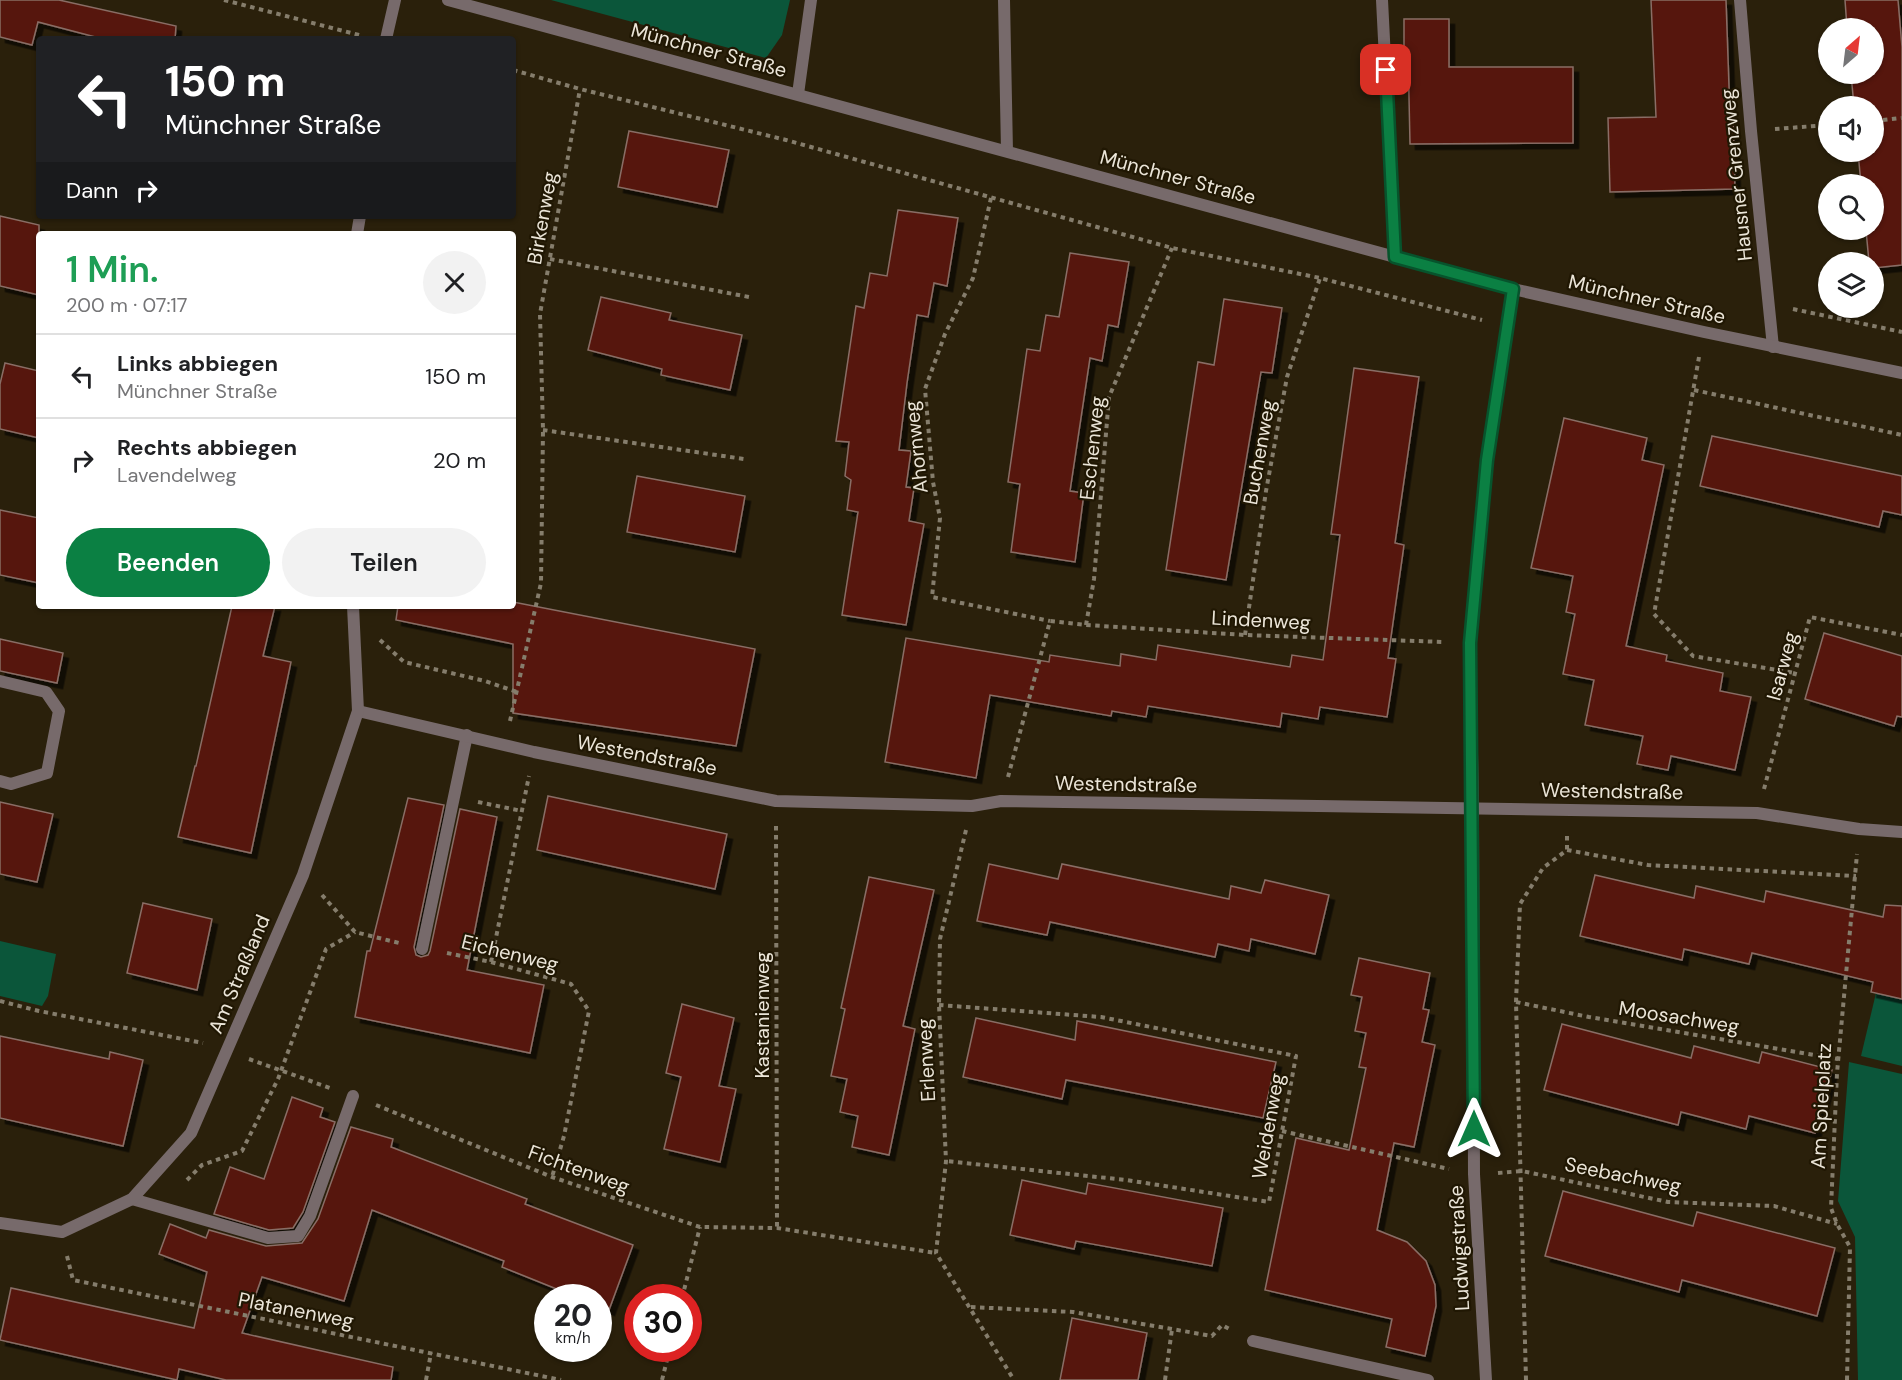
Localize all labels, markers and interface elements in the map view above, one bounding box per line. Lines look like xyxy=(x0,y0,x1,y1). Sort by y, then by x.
street label: Münchner Straße xyxy=(628,17,790,83)
north arrow xyxy=(1818,18,1884,84)
map controls xyxy=(1818,18,1884,318)
pin xyxy=(1360,44,1411,95)
icon: arrive xyxy=(1369,53,1402,86)
text: 150 m xyxy=(165,54,285,109)
icon: left xyxy=(66,60,144,138)
street label: Hausner Grenzweg xyxy=(1714,88,1758,262)
button: sound xyxy=(1818,96,1884,162)
text: Münchner Straße xyxy=(165,107,381,142)
street label: Münchner Straße xyxy=(1097,144,1259,210)
street label: Birkenweg xyxy=(521,170,563,266)
icon: right xyxy=(130,174,163,207)
button: search xyxy=(1818,174,1884,240)
text: Dann xyxy=(66,176,118,205)
text: 1 Min. xyxy=(66,246,158,293)
button: close xyxy=(423,251,486,314)
button: layers xyxy=(1818,252,1884,318)
street label: Münchner Straße xyxy=(1566,268,1728,330)
text: 200 m · 07:17 xyxy=(66,292,187,318)
text: Links abbiegen xyxy=(117,349,278,378)
icon: left xyxy=(66,360,99,393)
text: 150 m xyxy=(425,362,486,391)
text: Münchner Straße xyxy=(117,378,277,404)
street label: Eschenweg xyxy=(1074,395,1110,501)
street label: Buchenweg xyxy=(1237,397,1281,507)
street label: Ahornweg xyxy=(898,399,934,495)
text: Rechts abbiegen xyxy=(117,433,297,462)
icon: right xyxy=(66,444,99,477)
text: 20 m xyxy=(433,446,486,475)
text: Lavendelweg xyxy=(117,462,237,488)
button: Beenden xyxy=(66,528,270,597)
button: Teilen xyxy=(282,528,486,597)
street label: Lindenweg xyxy=(1211,604,1311,636)
street label: Isarweg xyxy=(1760,629,1804,703)
street label: Westendstraße xyxy=(575,729,719,781)
street label: Westendstraße xyxy=(1055,770,1197,798)
street label: Westendstraße xyxy=(1541,777,1683,805)
street label: Am Straßland xyxy=(202,911,276,1037)
street label: Eichenweg xyxy=(459,928,561,978)
street label: Kastanienweg xyxy=(749,952,775,1078)
street label: Moosachweg xyxy=(1617,995,1741,1039)
street label: Erlenweg xyxy=(911,1018,941,1102)
street label: Am Spielplatz xyxy=(1805,1043,1837,1169)
street label: Weidenweg xyxy=(1246,1071,1290,1181)
position arrow xyxy=(1442,1097,1506,1161)
street label: Fichtenweg xyxy=(525,1139,633,1199)
street label: Seebachweg xyxy=(1563,1151,1683,1199)
street label: Ludwigstraße xyxy=(1443,1185,1475,1311)
speed limit sign: 30 xyxy=(624,1284,702,1362)
street label: Platanenweg xyxy=(236,1286,356,1334)
text: 20 xyxy=(554,1296,592,1335)
text: km/h xyxy=(555,1328,591,1348)

